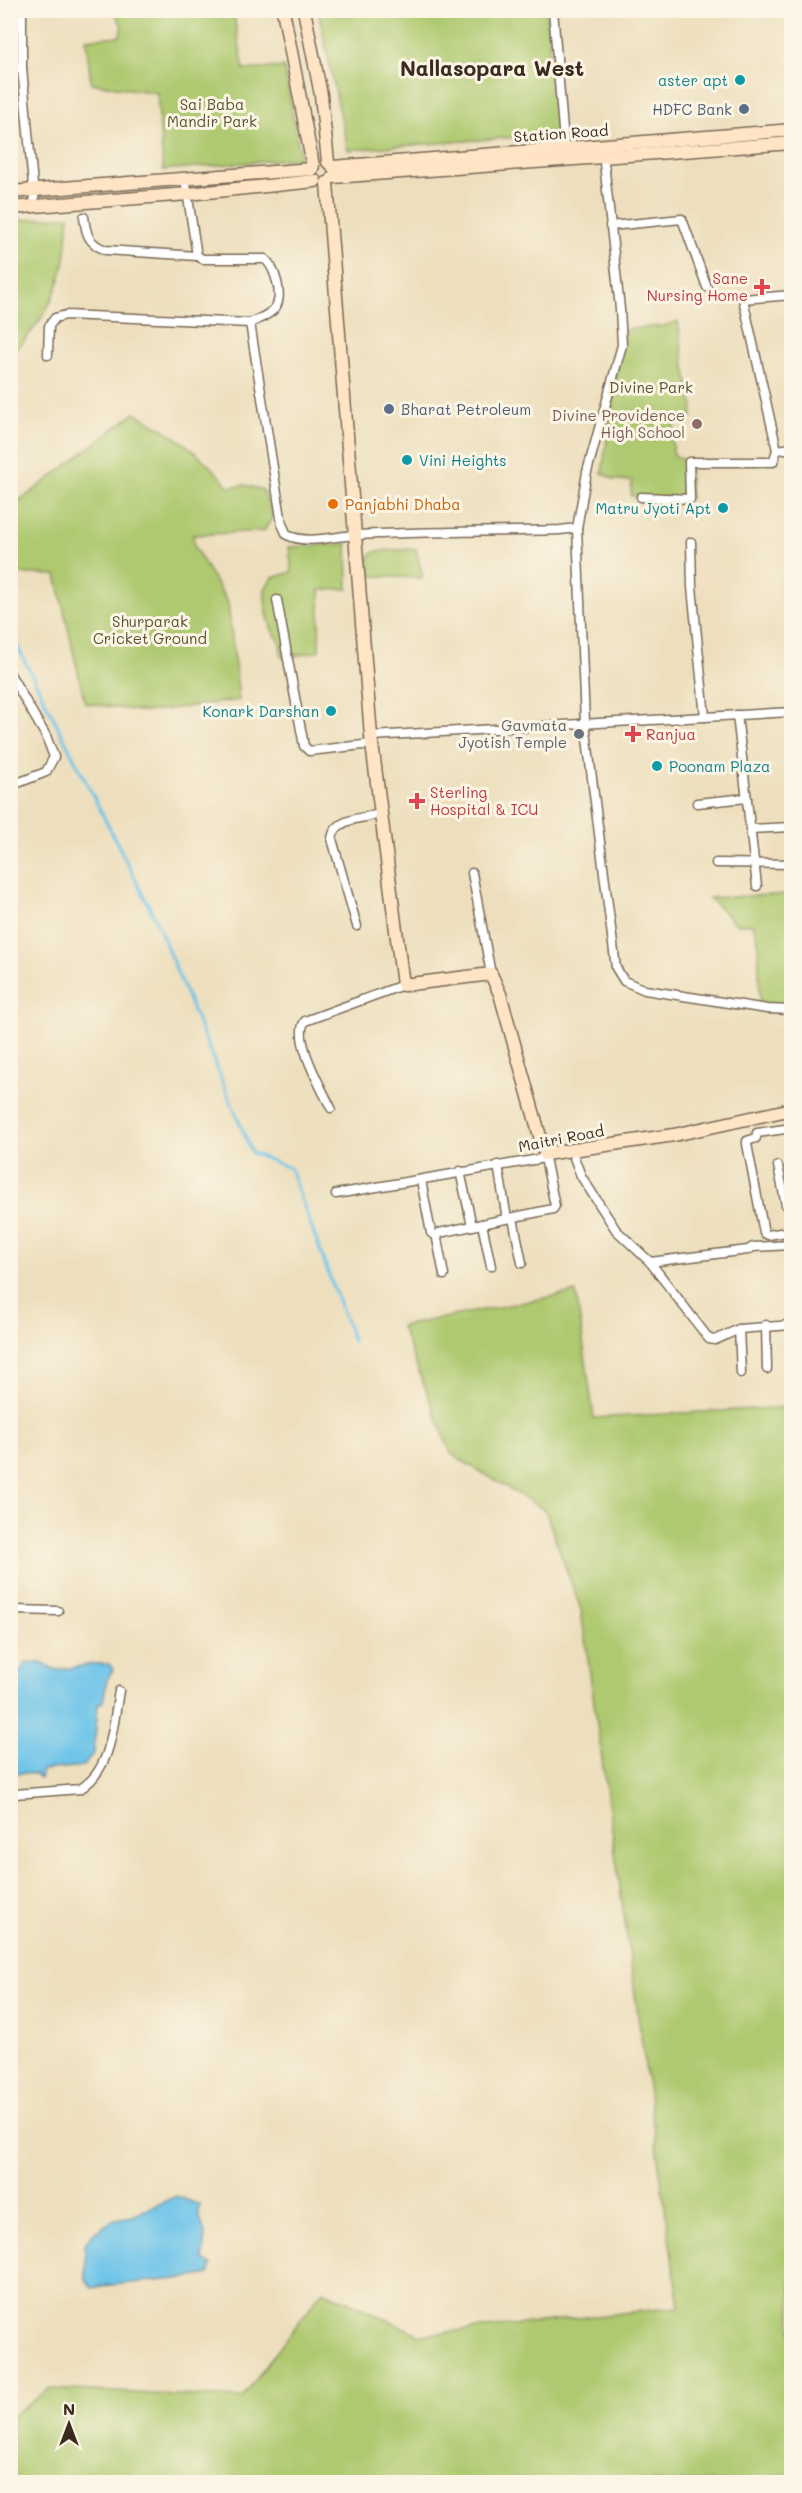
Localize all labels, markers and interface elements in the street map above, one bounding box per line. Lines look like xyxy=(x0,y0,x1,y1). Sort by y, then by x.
district label: Nallasopara West xyxy=(400,54,584,81)
place label: aster apt xyxy=(658,70,728,90)
marker: aster apt xyxy=(733,73,747,87)
park label: Sai Baba Mandir Park xyxy=(167,94,257,131)
place label: HDFC Bank xyxy=(652,99,732,119)
marker: HDFC Bank xyxy=(737,102,751,116)
street label: Station Road xyxy=(513,120,609,146)
place label: Sane Nursing Home xyxy=(647,268,748,305)
marker: Sane Nursing Home xyxy=(753,278,771,296)
park label: Divine Park xyxy=(609,377,693,397)
place label: Bharat Petroleum xyxy=(401,399,531,419)
marker: Bharat Petroleum xyxy=(382,402,396,416)
place label: Divine Providence High School xyxy=(552,405,685,442)
marker: Divine Providence High School xyxy=(690,417,704,431)
place label: Vini Heights xyxy=(419,450,507,470)
marker: Vini Heights xyxy=(400,453,414,467)
place label: Panjabhi Dhaba xyxy=(345,494,461,514)
marker: Panjabhi Dhaba xyxy=(326,497,340,511)
place label: Matru Jyoti Apt xyxy=(595,498,711,518)
marker: Matru Jyoti Apt xyxy=(716,501,730,515)
park label: Shurparak Cricket Ground xyxy=(93,611,207,648)
place label: Konark Darshan xyxy=(202,701,319,721)
marker: Konark Darshan xyxy=(324,704,338,718)
place label: Gavmata Jyotish Temple xyxy=(458,715,567,752)
place label: Ranjua xyxy=(646,724,696,744)
marker: Ranjua xyxy=(624,725,642,743)
marker: Gavmata Jyotish Temple xyxy=(572,727,586,741)
place label: Poonam Plaza xyxy=(669,756,770,776)
marker: Poonam Plaza xyxy=(650,759,664,773)
place label: Sterling Hospital & ICU xyxy=(430,782,538,819)
marker: Sterling Hospital & ICU xyxy=(408,792,426,810)
street label: Maitri Road xyxy=(516,1120,606,1156)
north arrow xyxy=(39,2394,99,2454)
text: N xyxy=(63,2398,75,2419)

